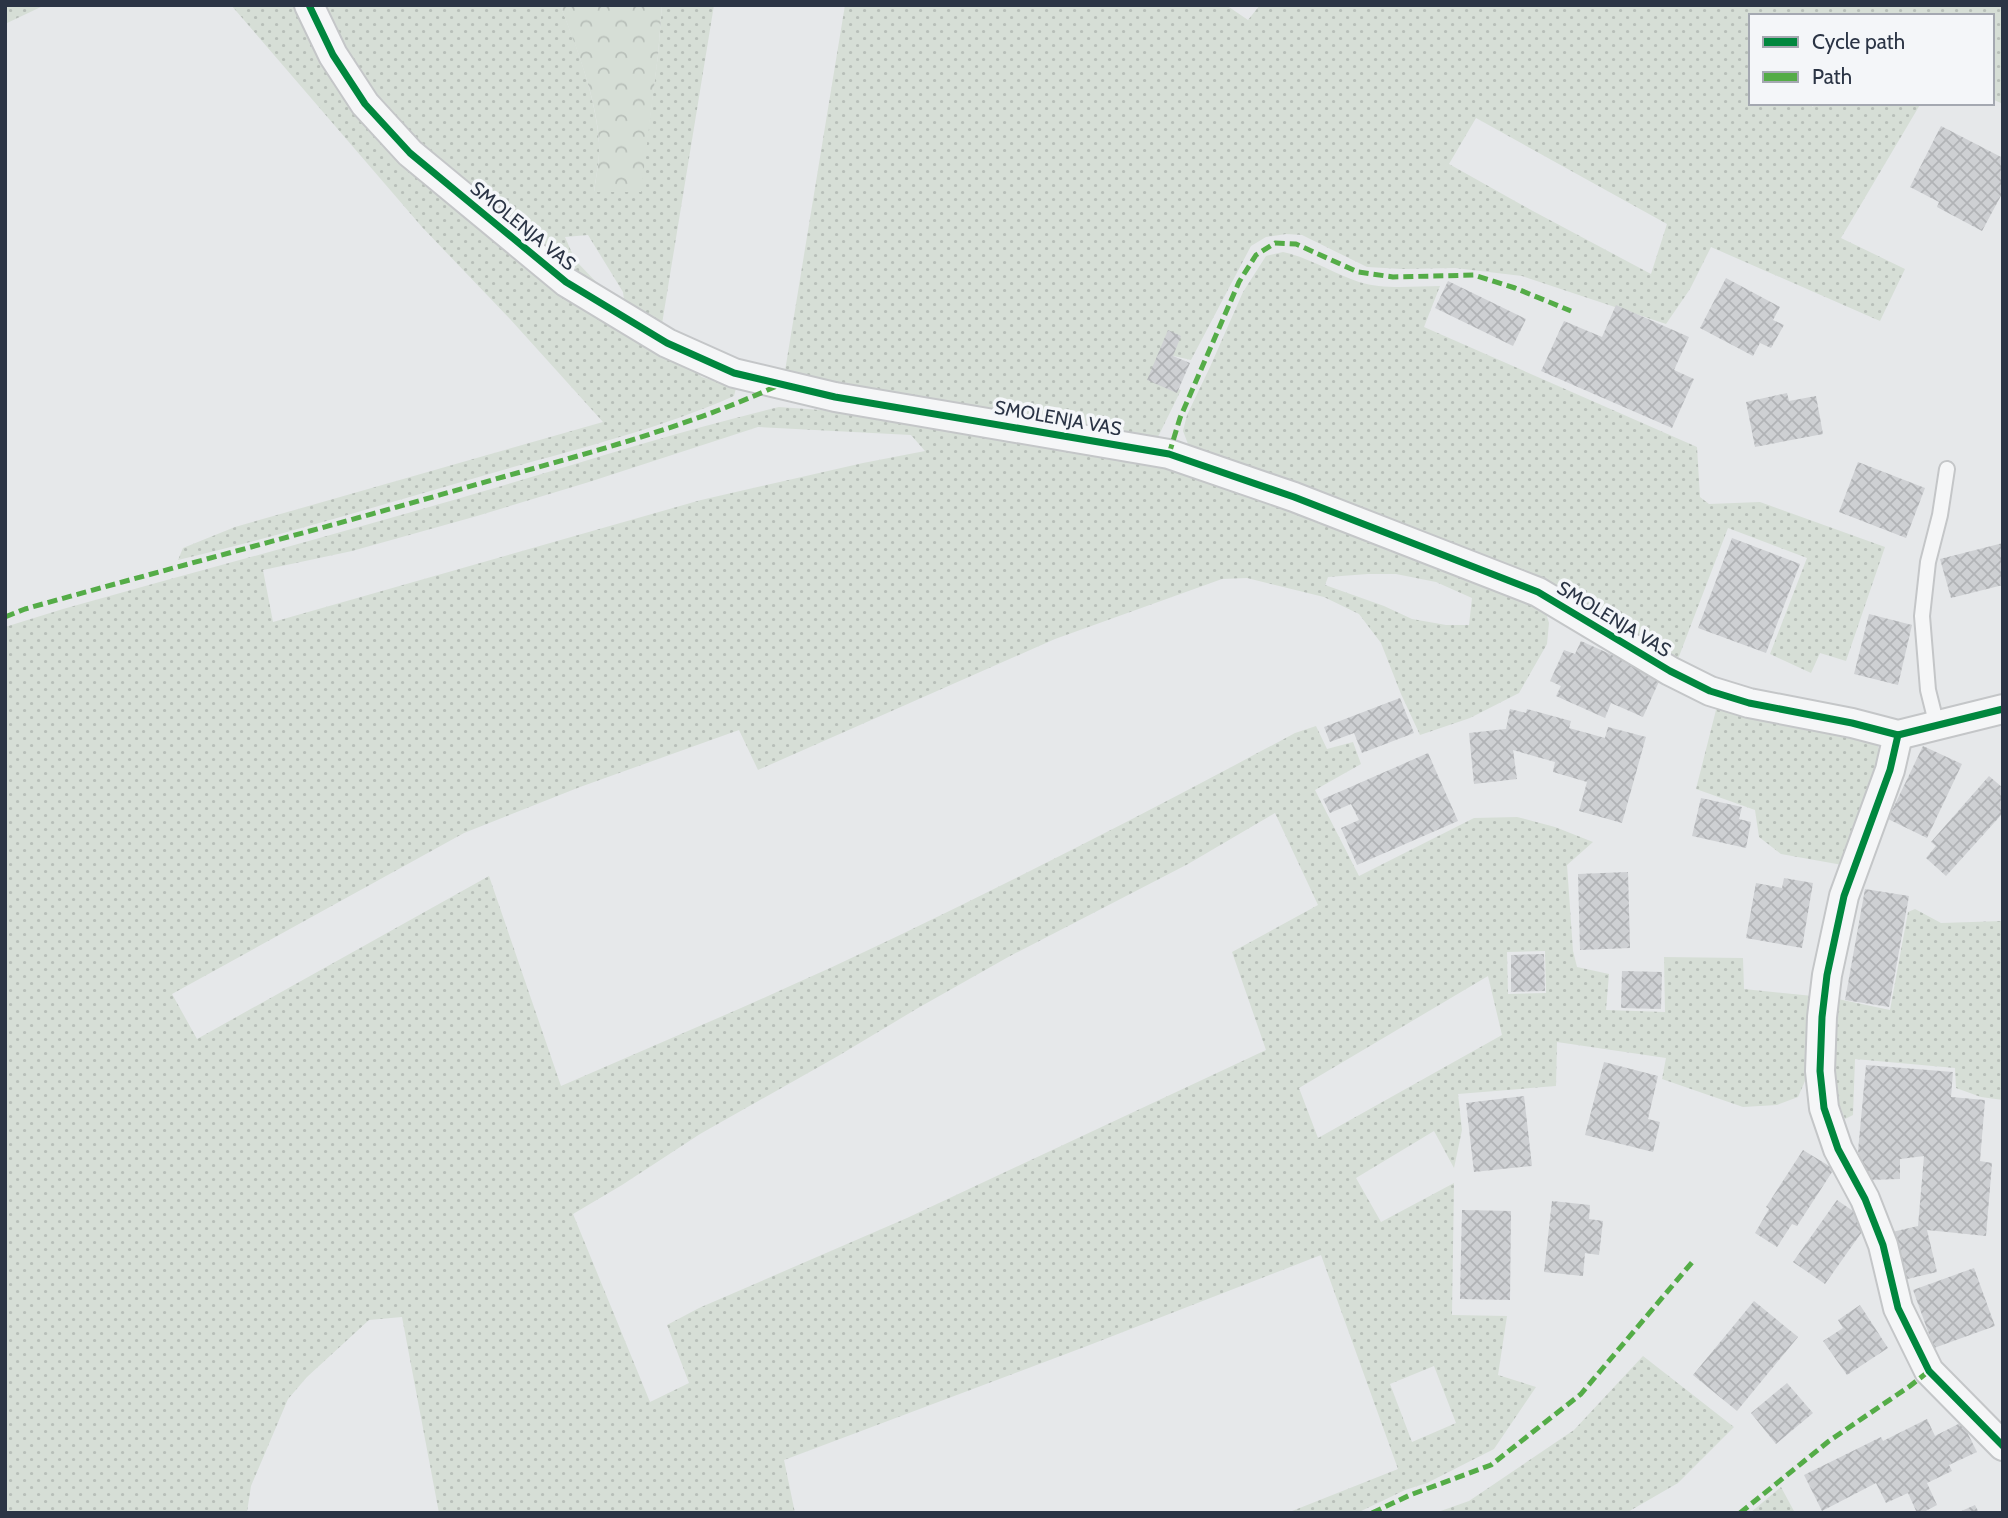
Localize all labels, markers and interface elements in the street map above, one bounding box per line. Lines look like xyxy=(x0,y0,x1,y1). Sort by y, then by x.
legend xyxy=(1749,14,1994,105)
text: Cycle path xyxy=(1812,29,1905,54)
text: Path xyxy=(1812,64,1852,89)
street label: SMOLENJA VAS xyxy=(466,177,580,275)
street label: SMOLENJA VAS xyxy=(993,395,1123,441)
street label: SMOLENJA VAS xyxy=(1553,576,1675,662)

